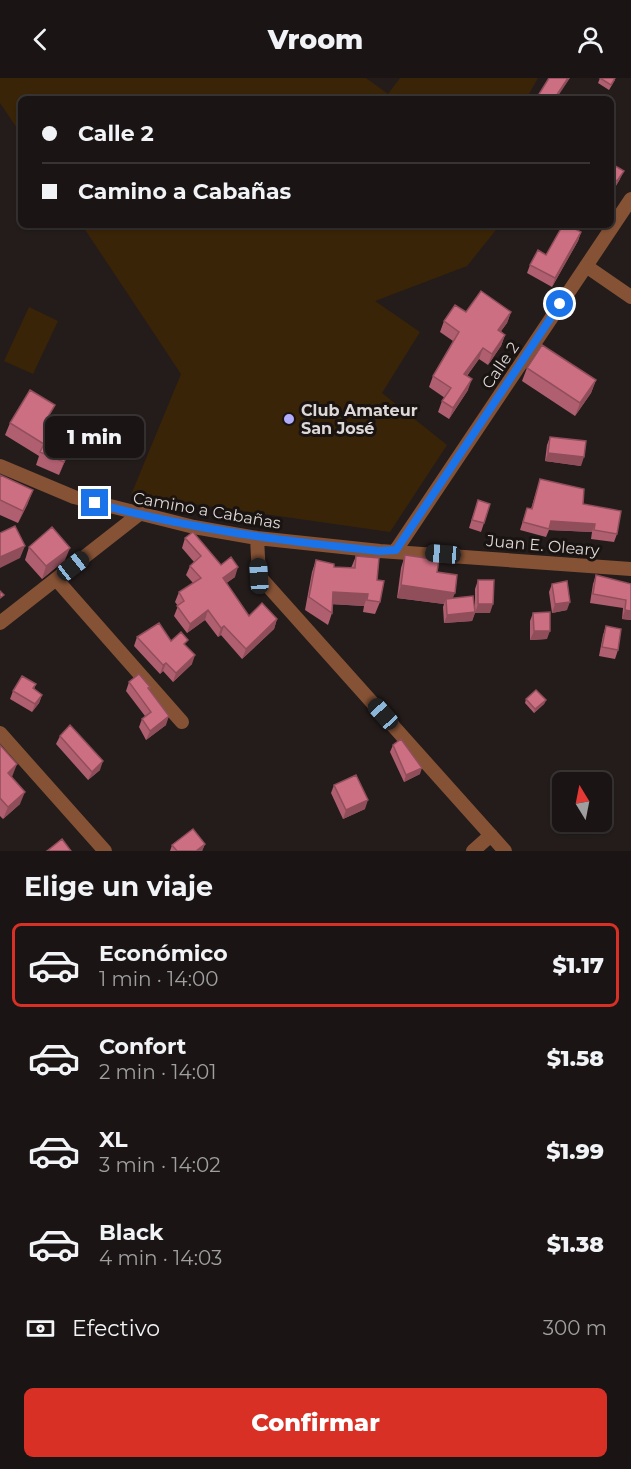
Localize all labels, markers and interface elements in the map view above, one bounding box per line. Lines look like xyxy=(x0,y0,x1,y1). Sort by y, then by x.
icon: back xyxy=(24,23,57,56)
text: Vroom xyxy=(268,23,363,56)
icon: person xyxy=(574,23,607,56)
text: Calle 2 xyxy=(78,120,154,147)
text: Camino a Cabañas xyxy=(78,178,291,205)
route start xyxy=(546,290,573,317)
street label: Calle 2 xyxy=(478,338,523,392)
place label: Club Amateur San José xyxy=(301,401,418,438)
marker: Club Amateur San José xyxy=(282,412,296,426)
callout: 1 min xyxy=(46,416,144,458)
text: 1 min xyxy=(67,425,122,449)
street label: Camino a Cabañas xyxy=(132,488,282,533)
route end xyxy=(81,489,108,516)
street label: Juan E. Oleary xyxy=(485,531,601,560)
car xyxy=(424,543,462,565)
car xyxy=(53,548,93,584)
car xyxy=(249,557,269,595)
car xyxy=(364,695,402,733)
north arrow xyxy=(552,772,612,832)
map controls xyxy=(552,772,612,832)
text: Elige un viaje xyxy=(24,870,213,903)
icon: car xyxy=(27,938,81,992)
text: Económico xyxy=(99,940,228,967)
text: $1.17 xyxy=(552,952,604,979)
text: 1 min · 14:00 xyxy=(99,967,218,991)
icon: car xyxy=(27,1031,81,1085)
text: Confort xyxy=(99,1033,186,1060)
text: $1.58 xyxy=(547,1045,604,1072)
text: 2 min · 14:01 xyxy=(99,1060,217,1084)
icon: car xyxy=(27,1124,81,1178)
text: XL xyxy=(99,1126,128,1153)
text: $1.99 xyxy=(546,1138,604,1165)
text: 3 min · 14:02 xyxy=(99,1153,221,1177)
icon: car xyxy=(27,1217,81,1271)
text: Black xyxy=(99,1219,163,1246)
text: $1.38 xyxy=(547,1231,604,1258)
text: 4 min · 14:03 xyxy=(99,1246,222,1270)
icon: cash xyxy=(24,1312,57,1345)
text: Efectivo xyxy=(72,1315,160,1342)
text: 300 m xyxy=(543,1316,607,1340)
button: Confirmar xyxy=(24,1388,607,1457)

